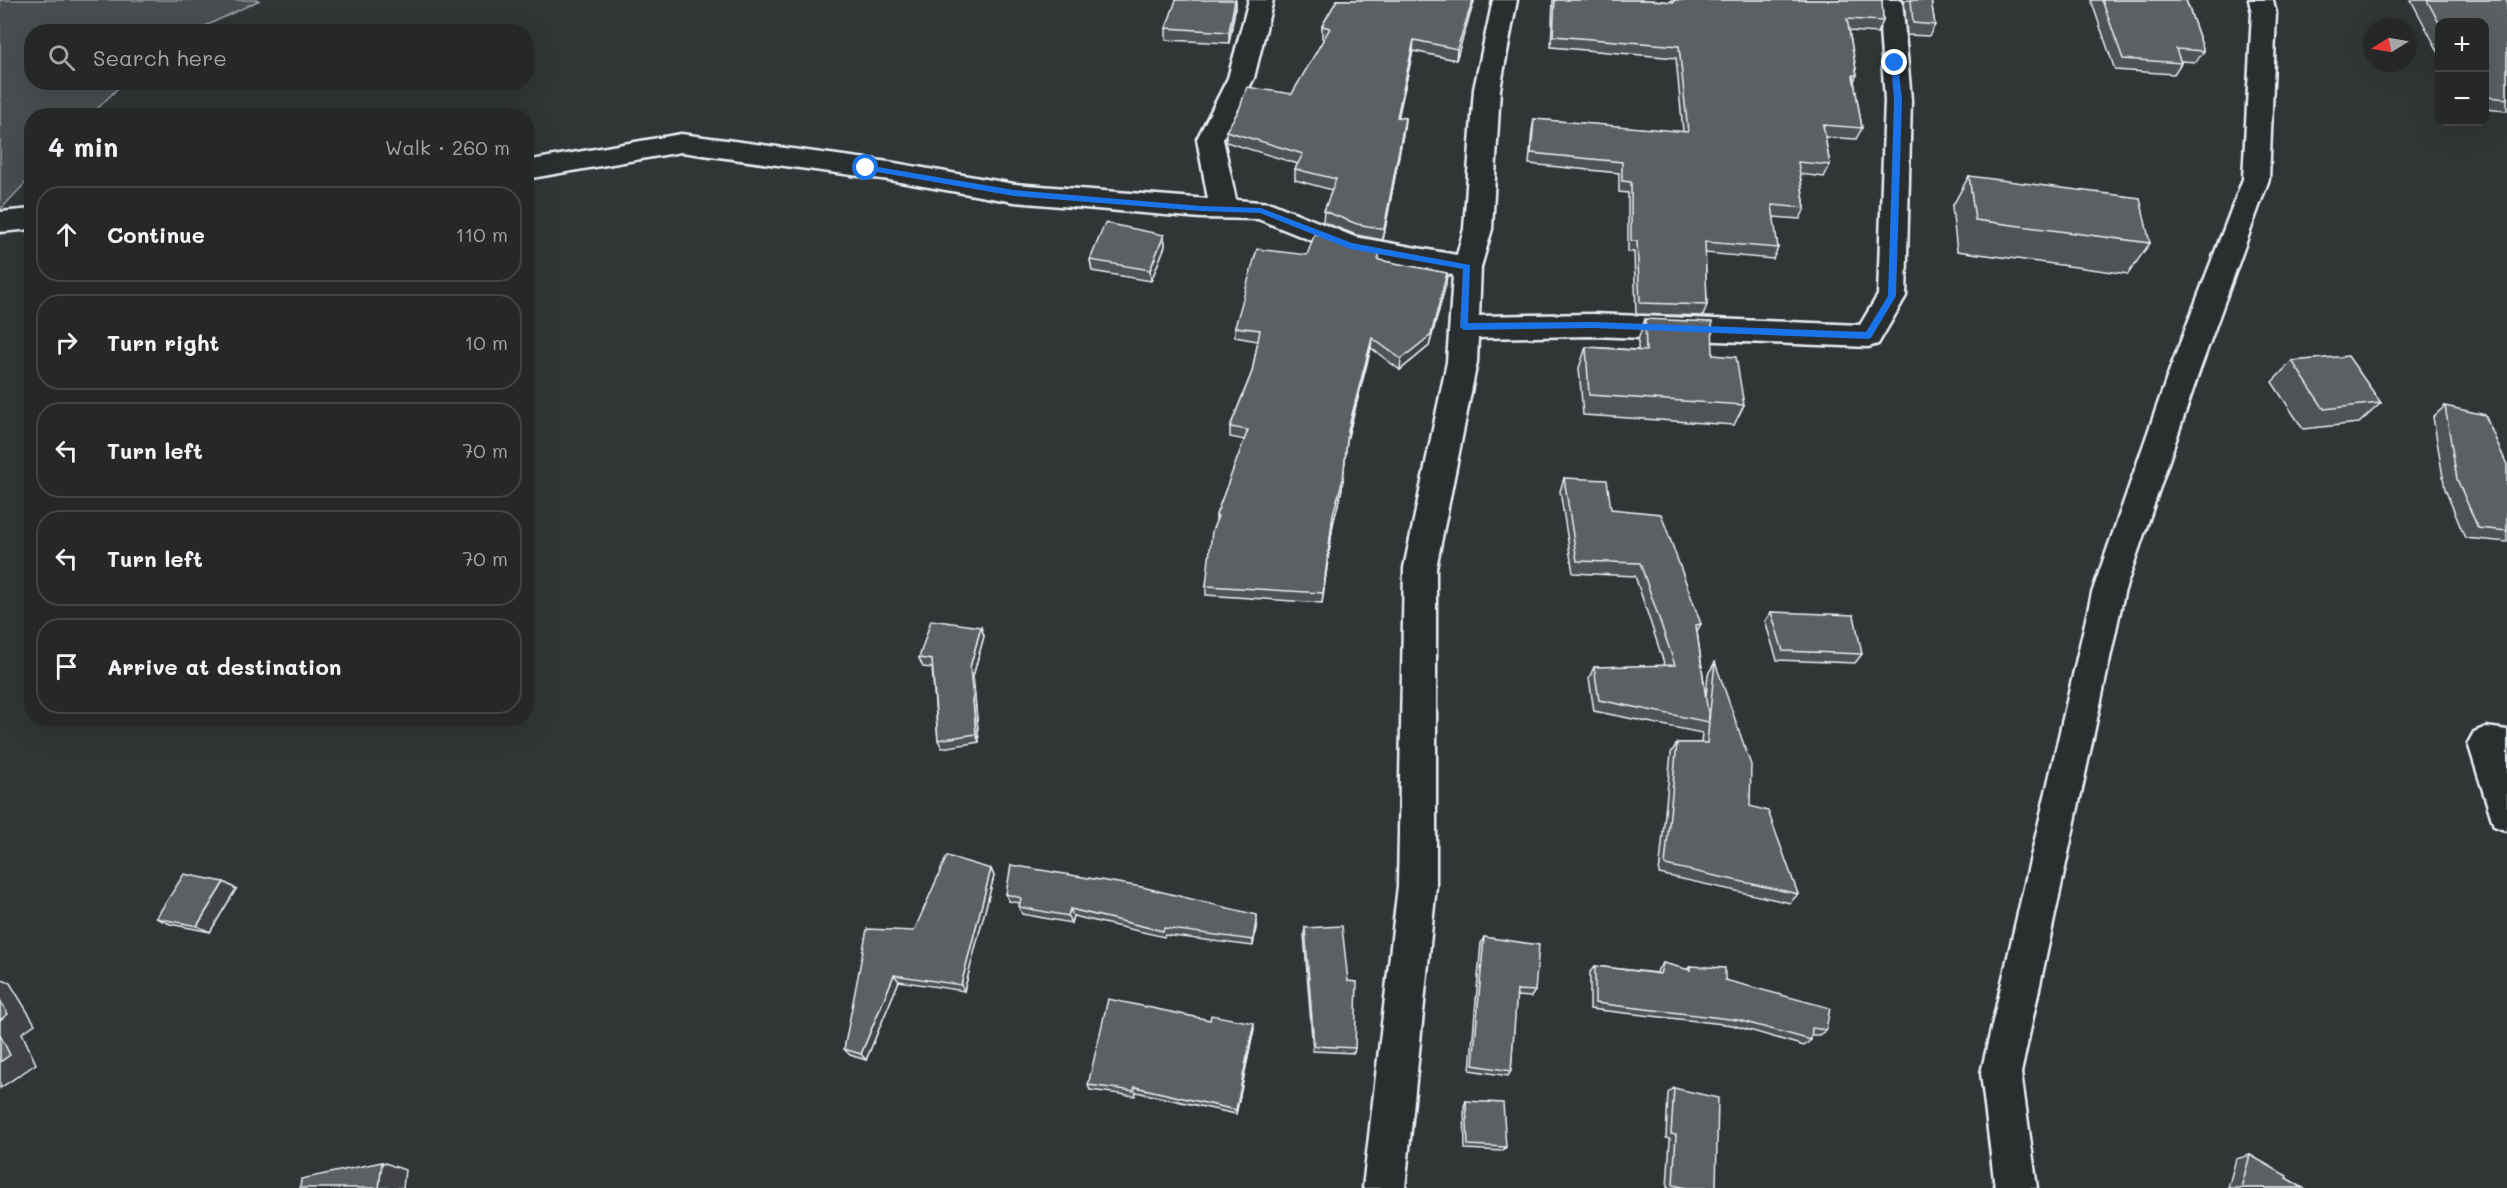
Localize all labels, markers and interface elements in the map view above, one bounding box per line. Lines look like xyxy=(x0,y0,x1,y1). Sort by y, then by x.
north arrow xyxy=(2363,18,2417,72)
map controls xyxy=(2435,18,2489,126)
button: + xyxy=(2435,18,2489,72)
search box xyxy=(24,24,534,90)
icon: search xyxy=(45,41,78,74)
text: Search here xyxy=(93,43,227,72)
route end xyxy=(1881,49,1907,75)
button: − xyxy=(2435,72,2489,126)
text: 4 min xyxy=(48,130,118,164)
text: Walk · 260 m xyxy=(385,134,510,160)
route start xyxy=(852,154,878,180)
icon: ahead xyxy=(50,218,83,251)
text: Continue xyxy=(107,220,205,249)
text: 110 m xyxy=(455,221,508,247)
icon: right xyxy=(50,326,83,359)
text: Turn right xyxy=(107,328,219,357)
text: 10 m xyxy=(464,329,508,355)
icon: left xyxy=(50,434,83,467)
text: Turn left xyxy=(107,436,203,465)
text: 70 m xyxy=(462,437,508,463)
icon: left xyxy=(50,542,83,575)
text: Turn left xyxy=(107,544,203,573)
text: 70 m xyxy=(462,545,508,571)
icon: arrive xyxy=(50,650,83,683)
text: Arrive at destination xyxy=(107,652,342,681)

